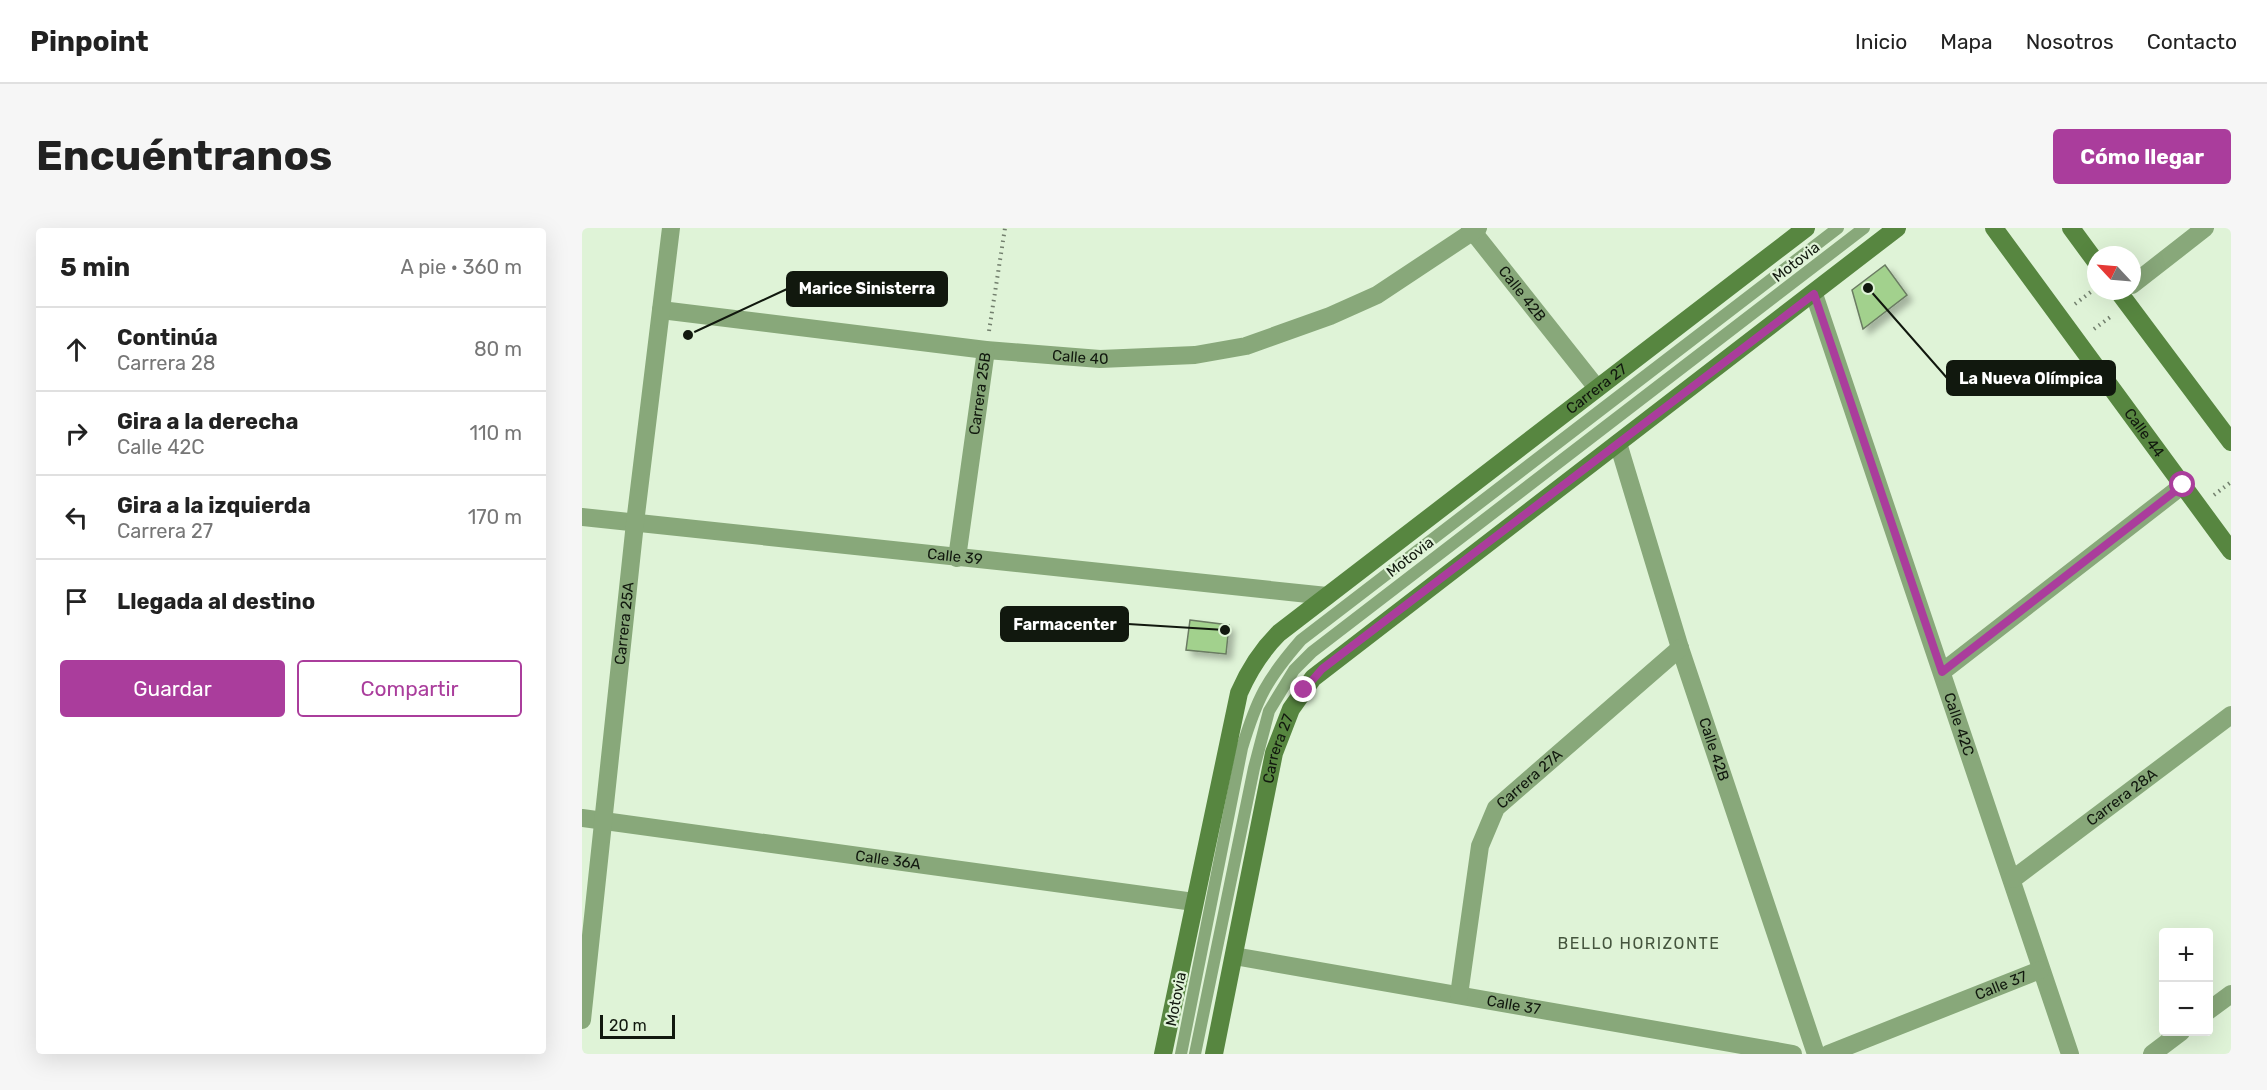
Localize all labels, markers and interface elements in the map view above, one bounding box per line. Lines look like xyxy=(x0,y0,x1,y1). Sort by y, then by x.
text: Pinpoint xyxy=(30,25,149,58)
text: Inicio xyxy=(1855,29,1907,54)
text: Mapa xyxy=(1940,29,1993,54)
text: Nosotros xyxy=(2026,29,2114,54)
text: Contacto xyxy=(2147,29,2237,54)
button: Cómo llegar xyxy=(2053,129,2231,184)
text: Encuéntranos xyxy=(36,131,332,181)
street label: Motovia xyxy=(1769,238,1823,286)
north arrow xyxy=(2087,246,2141,300)
text: 5 min xyxy=(60,252,130,283)
text: A pie · 360 m xyxy=(400,255,522,279)
street label: Calle 42B xyxy=(1495,262,1550,325)
callout: Marice Sinisterra xyxy=(787,272,947,306)
text: Marice Sinisterra xyxy=(799,279,935,298)
text: Continúa xyxy=(117,324,218,351)
icon: ahead xyxy=(60,333,93,366)
text: 80 m xyxy=(474,337,522,361)
street label: Calle 40 xyxy=(1051,346,1109,368)
text: Carrera 28 xyxy=(117,351,215,375)
street label: Carrera 25B xyxy=(965,351,995,436)
street label: Carrera 27 xyxy=(1563,360,1631,418)
callout: La Nueva Olímpica xyxy=(1947,361,2115,395)
text: La Nueva Olímpica xyxy=(1959,369,2103,388)
street label: Calle 44 xyxy=(2120,405,2168,461)
text: Gira a la derecha xyxy=(117,408,298,435)
icon: right xyxy=(60,417,93,450)
text: 110 m xyxy=(470,421,522,445)
text: Calle 42C xyxy=(117,435,205,459)
route start xyxy=(2169,471,2195,497)
text: Gira a la izquierda xyxy=(117,492,311,519)
icon: left xyxy=(60,501,93,534)
text: 170 m xyxy=(468,505,522,529)
text: Carrera 27 xyxy=(117,519,213,543)
street label: Motovia xyxy=(1383,533,1437,581)
street label: Calle 39 xyxy=(926,545,984,568)
street label: Carrera 25A xyxy=(611,581,638,666)
icon: arrive xyxy=(60,585,93,618)
text: Llegada al destino xyxy=(117,588,315,615)
callout: Farmacenter xyxy=(1001,607,1128,641)
text: Farmacenter xyxy=(1013,615,1118,634)
button: Guardar xyxy=(60,660,285,717)
button: Compartir xyxy=(297,660,522,717)
route end xyxy=(1290,676,1316,702)
street label: Calle 42C xyxy=(1940,690,1978,758)
street label: Carrera 27 xyxy=(1259,711,1297,785)
street label: Calle 42B xyxy=(1695,715,1733,783)
street label: Carrera 27A xyxy=(1493,745,1566,812)
street label: Carrera 28A xyxy=(2083,765,2161,830)
street label: Calle 36A xyxy=(854,847,922,873)
map controls xyxy=(2159,928,2213,1036)
button: + xyxy=(2159,928,2213,982)
district label: BELLO HORIZONTE xyxy=(1558,934,1721,953)
street label: Calle 37 xyxy=(1972,967,2030,1004)
street label: Motovia xyxy=(1162,970,1190,1028)
button: − xyxy=(2159,982,2213,1036)
street label: Calle 37 xyxy=(1485,991,1542,1019)
scale bar xyxy=(600,1012,675,1040)
text: 20 m xyxy=(609,1016,647,1035)

